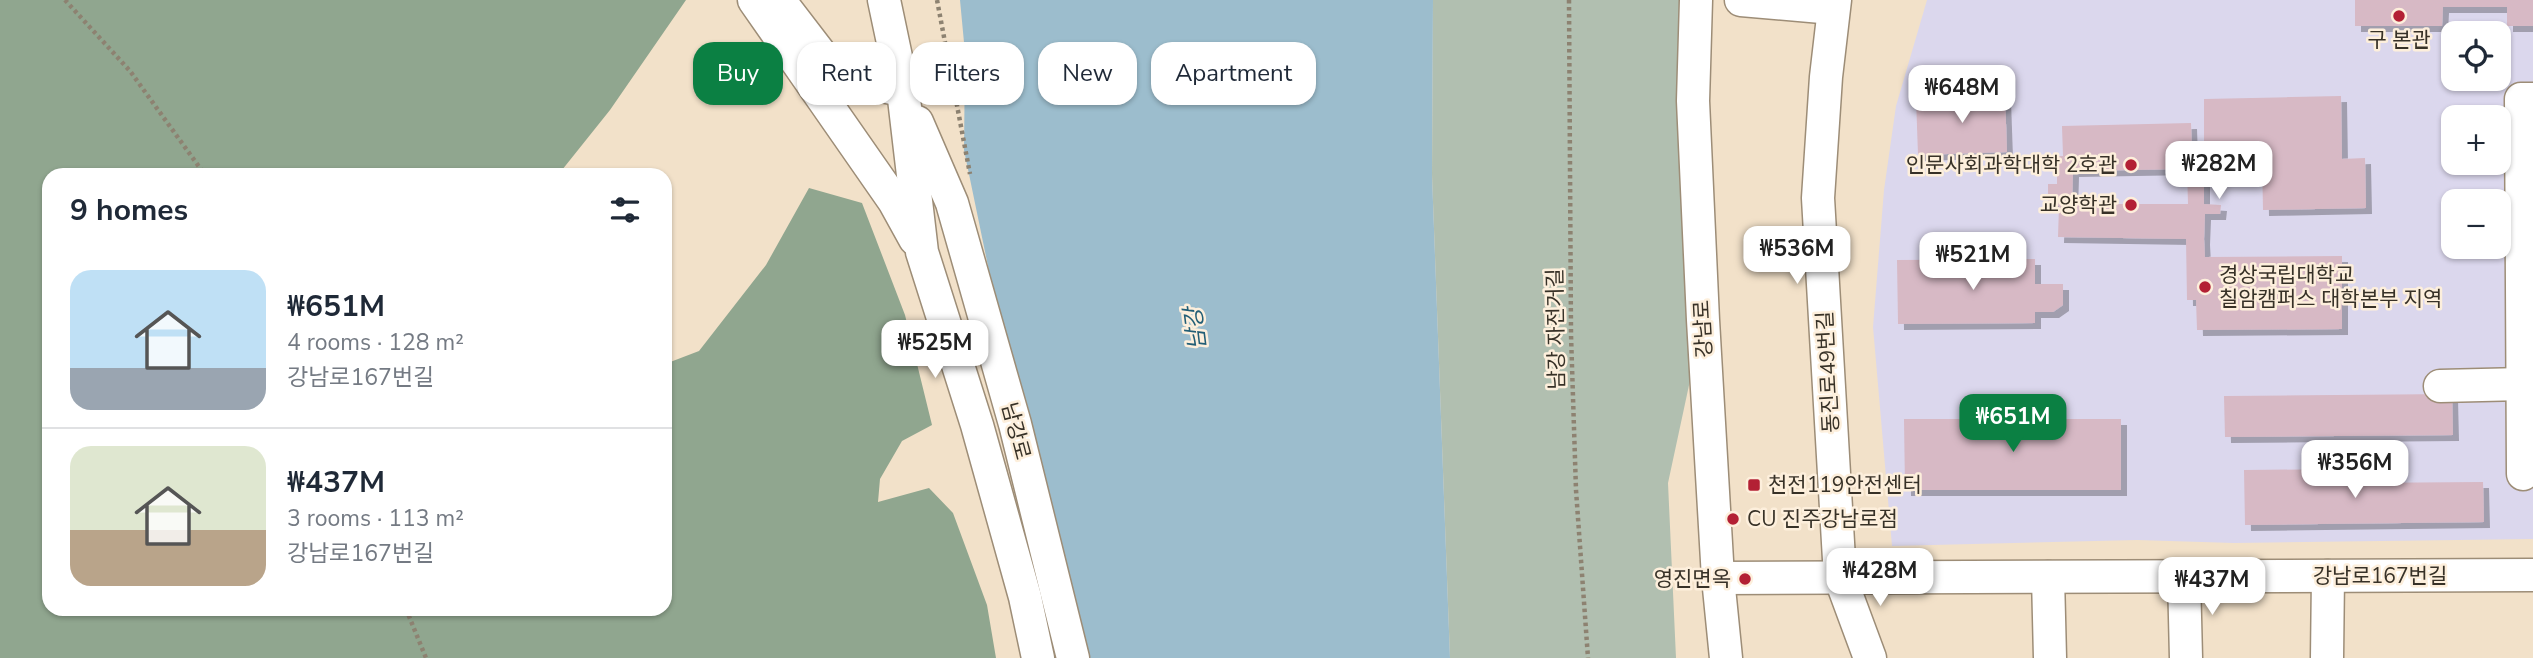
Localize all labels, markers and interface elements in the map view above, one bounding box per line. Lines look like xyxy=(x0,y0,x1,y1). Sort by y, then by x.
marker: 구 본관 xyxy=(2391,8,2407,24)
map controls xyxy=(2441,21,2511,259)
button: locate xyxy=(2441,21,2511,91)
place label: 구 본관 xyxy=(2367,26,2431,54)
chip: Buy xyxy=(693,42,783,105)
chip: Rent xyxy=(797,42,896,105)
chip: Filters xyxy=(910,42,1024,105)
chip: New xyxy=(1038,42,1137,105)
chip: Apartment xyxy=(1151,42,1316,105)
pin: ₩648M xyxy=(1913,66,2011,125)
text: ₩648M xyxy=(1924,72,2000,103)
button: + xyxy=(2441,105,2511,175)
pin: ₩282M xyxy=(2170,142,2268,201)
text: ₩282M xyxy=(2181,148,2257,179)
place label: 인문사회과학대학 2호관 xyxy=(1906,151,2117,179)
marker: 인문사회과학대학 2호관 xyxy=(2123,157,2139,173)
button: − xyxy=(2441,189,2511,259)
text: 9 homes xyxy=(70,190,188,231)
icon: filters xyxy=(606,191,644,229)
place label: 교양학관 xyxy=(2040,191,2117,219)
marker: 교양학관 xyxy=(2123,197,2139,213)
pin: ₩536M xyxy=(1748,226,1846,286)
pin: ₩521M xyxy=(1924,232,2022,292)
text: ₩536M xyxy=(1759,233,1835,264)
text: ₩521M xyxy=(1935,239,2011,270)
place label: 경상국립대학교 칠암캠퍼스 대학본부 지역 xyxy=(2219,261,2442,313)
street label: 남강 자전거길 xyxy=(1541,268,1571,390)
marker: 경상국립대학교 칠암캠퍼스 대학본부 지역 xyxy=(2197,279,2213,295)
text: ₩651M xyxy=(287,286,385,327)
icon: home xyxy=(126,298,210,382)
street label: 강남로 xyxy=(1688,299,1718,359)
water label: 남강 xyxy=(1177,303,1213,352)
street label: 동진로49번길 xyxy=(1811,310,1845,434)
pin: ₩525M xyxy=(886,320,984,380)
text: 4 rooms · 128 m² xyxy=(287,327,464,358)
text: ₩525M xyxy=(897,327,973,358)
text: 강남로167번길 xyxy=(287,362,434,393)
pin: ₩651M xyxy=(1964,394,2062,454)
street label: 남강로 xyxy=(995,399,1037,463)
text: ₩651M xyxy=(1975,401,2051,432)
pin: ₩356M xyxy=(2306,440,2404,500)
text: ₩356M xyxy=(2317,447,2393,478)
text: ₩437M xyxy=(287,462,385,503)
place label: 천전119안전센터 xyxy=(1768,471,1922,499)
icon: home xyxy=(126,474,210,558)
marker: 천전119안전센터 xyxy=(1746,477,1762,493)
text: 3 rooms · 113 m² xyxy=(287,503,464,534)
place label: CU 진주강남로점 xyxy=(1747,505,1898,533)
marker: CU 진주강남로점 xyxy=(1725,511,1741,527)
text: 강남로167번길 xyxy=(287,538,434,569)
pin: ₩428M xyxy=(1831,548,1929,608)
text: ₩428M xyxy=(1842,555,1918,586)
pin: ₩437M xyxy=(2163,558,2261,617)
street label: 강남로167번길 xyxy=(2313,562,2447,590)
text: ₩437M xyxy=(2174,564,2250,595)
place label: 영진면옥 xyxy=(1654,565,1731,593)
marker: 영진면옥 xyxy=(1737,571,1753,587)

